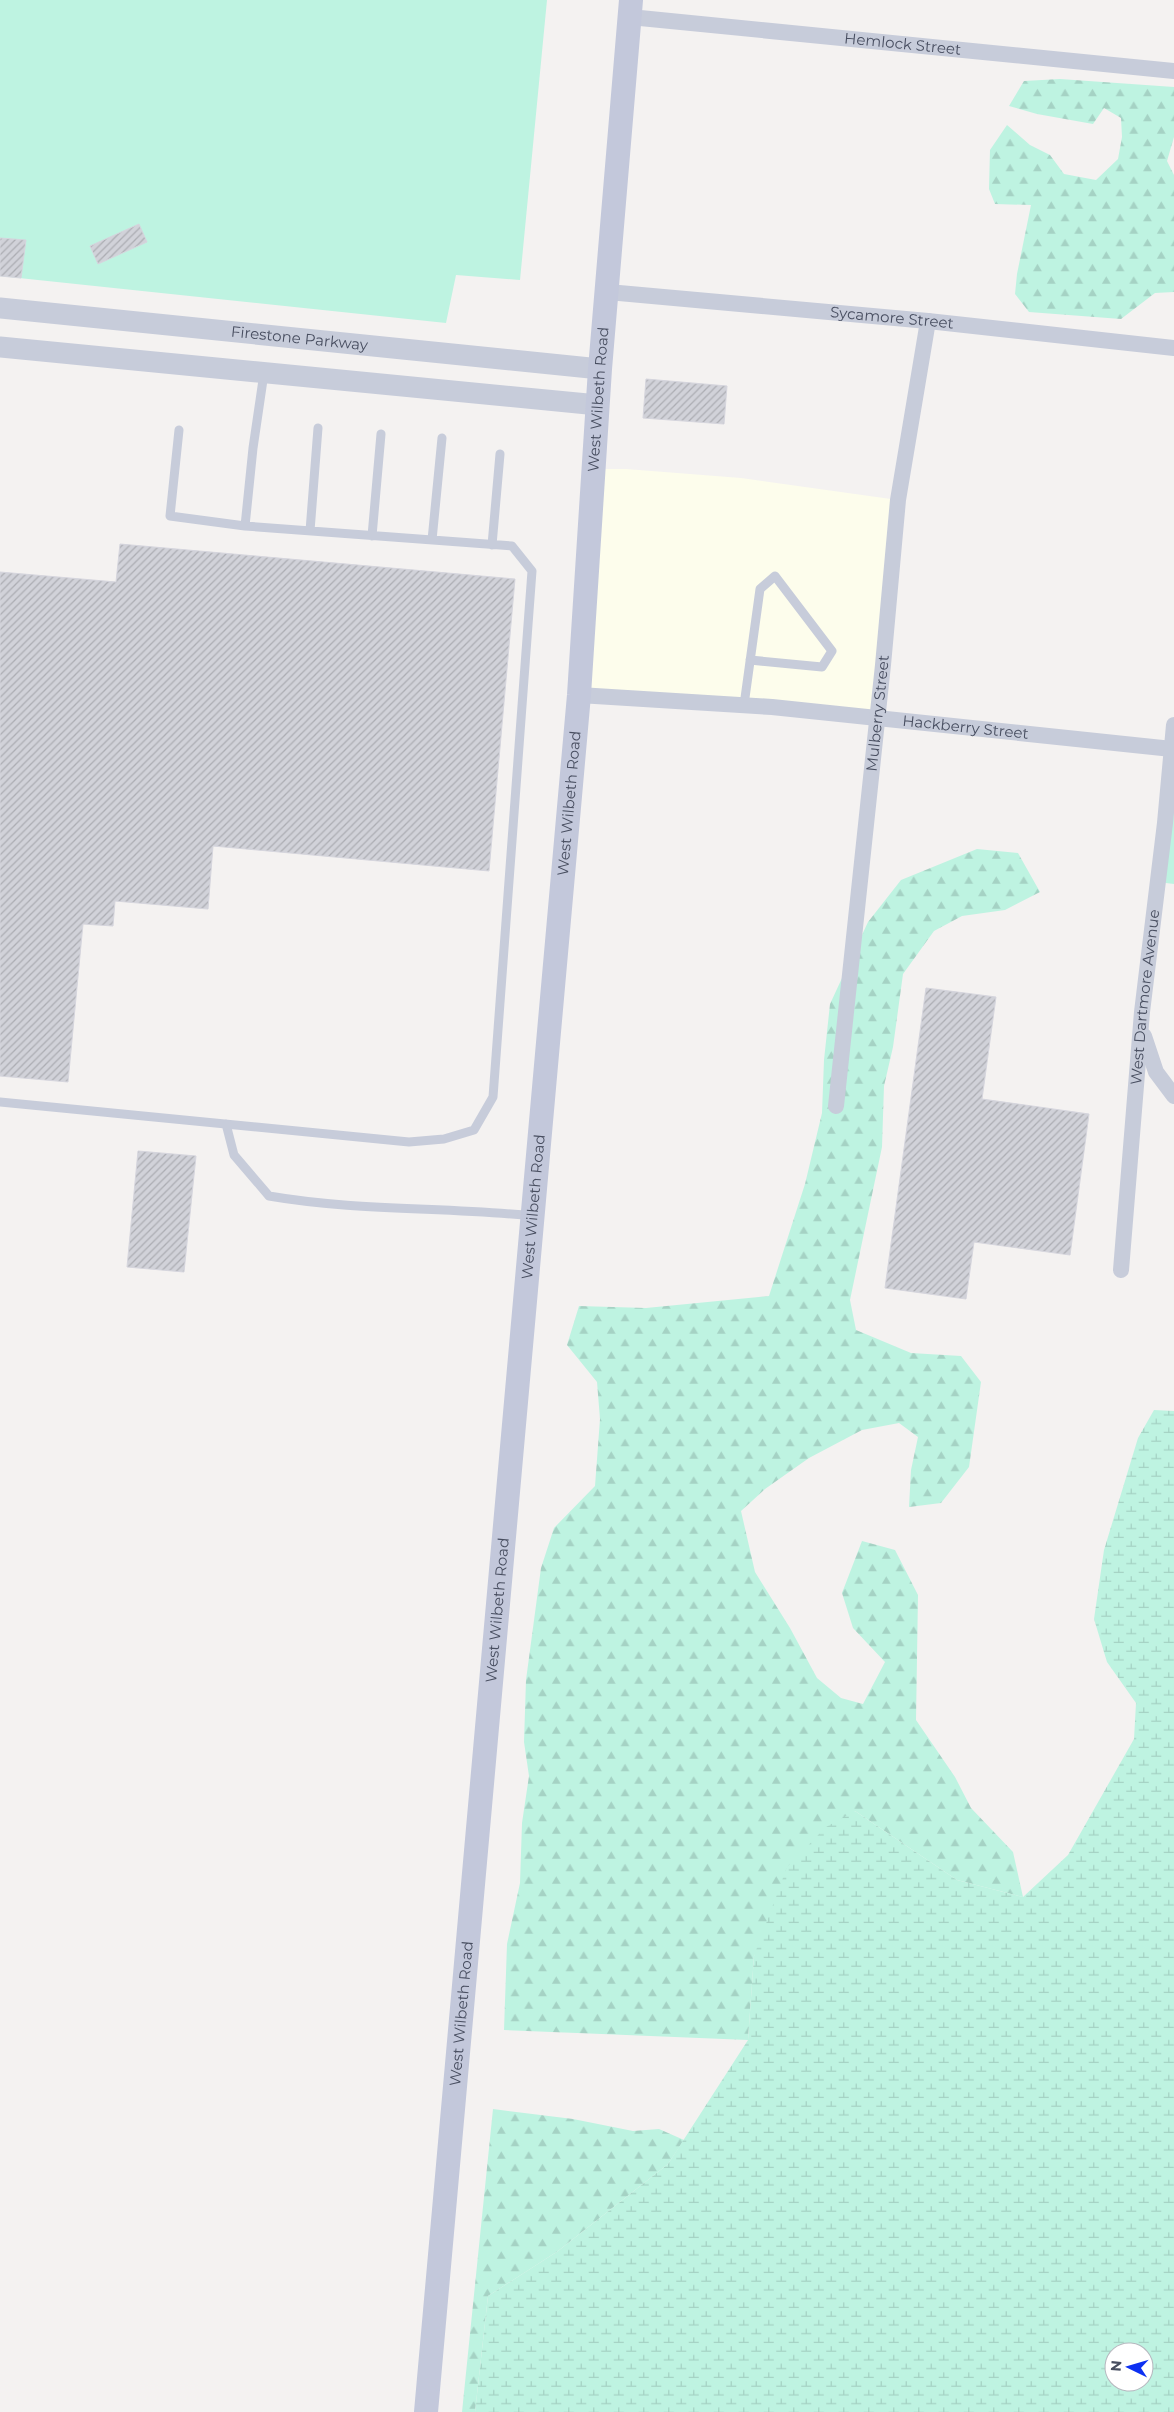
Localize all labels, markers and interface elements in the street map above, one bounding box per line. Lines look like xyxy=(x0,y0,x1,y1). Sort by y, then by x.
street label: Hemlock Street xyxy=(843,28,962,59)
street label: Sycamore Street xyxy=(829,302,955,333)
street label: Firestone Parkway xyxy=(230,322,370,354)
street label: West Wilbeth Road xyxy=(583,326,613,473)
street label: Mulberry Street xyxy=(862,654,893,772)
street label: Hackberry Street xyxy=(902,711,1030,743)
street label: West Wilbeth Road xyxy=(553,730,585,877)
street label: West Dartmore Avenue xyxy=(1126,908,1163,1086)
street label: West Wilbeth Road xyxy=(517,1133,549,1280)
street label: West Wilbeth Road xyxy=(481,1537,513,1683)
street label: West Wilbeth Road xyxy=(445,1940,477,2087)
north arrow xyxy=(1104,2342,1154,2392)
text: N xyxy=(1107,2359,1126,2372)

